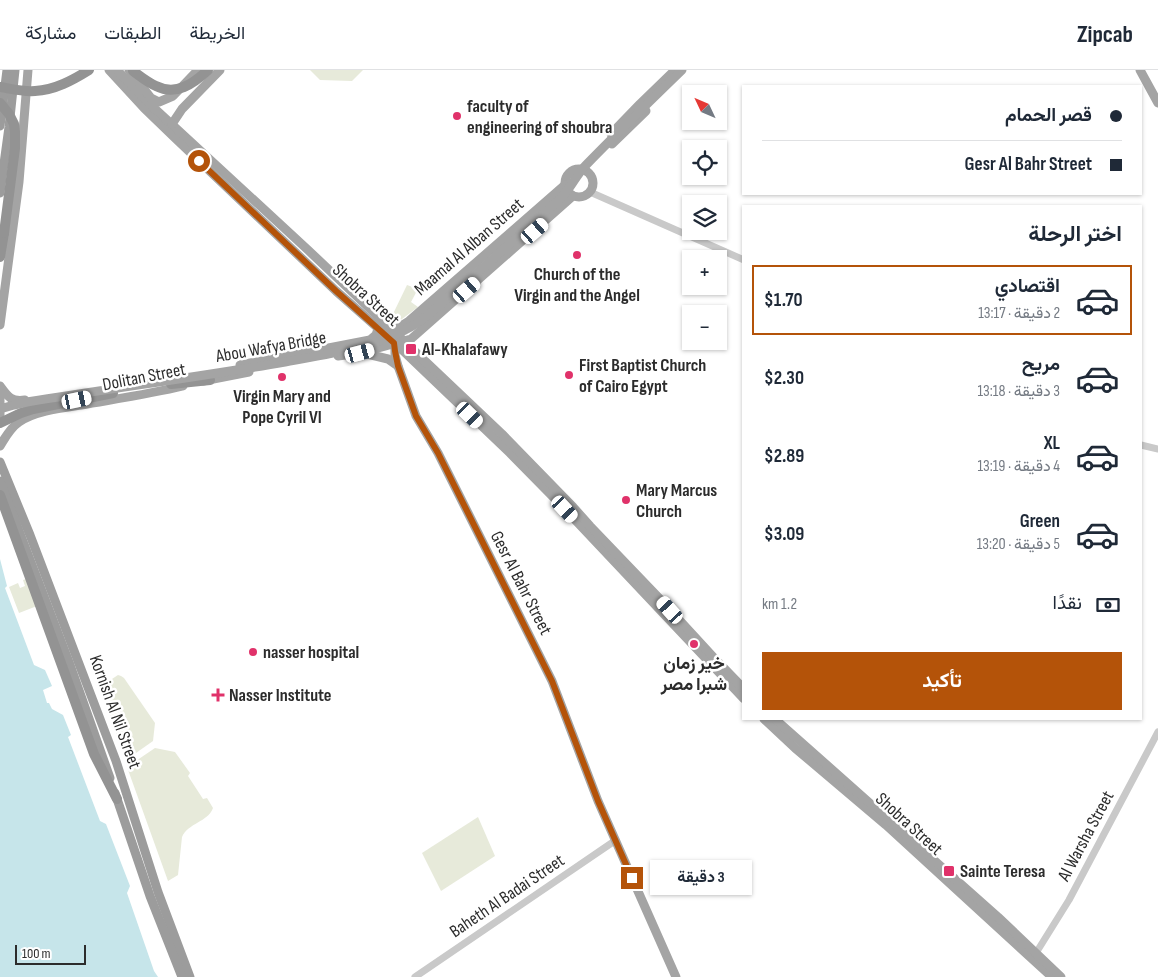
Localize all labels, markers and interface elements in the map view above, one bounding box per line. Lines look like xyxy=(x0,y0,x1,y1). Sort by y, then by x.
text: Zipcab xyxy=(1077,20,1133,49)
text: مشاركة xyxy=(25,23,76,44)
text: الطبقات xyxy=(104,23,161,44)
text: الخريطة xyxy=(189,23,245,44)
north arrow xyxy=(682,85,728,130)
map controls xyxy=(682,85,727,350)
place label: faculty of engineering of shoubra xyxy=(467,96,612,138)
text: قصر الحمام xyxy=(1005,104,1092,127)
marker: faculty of engineering of shoubra xyxy=(451,110,463,122)
button: locate xyxy=(682,140,727,185)
route start xyxy=(188,150,210,172)
text: Gesr Al Bahr Street xyxy=(965,153,1092,176)
street label: Maamal Al Alban Street xyxy=(410,194,528,300)
button: layers xyxy=(682,195,727,240)
car xyxy=(518,215,551,247)
text: اختر الرحلة xyxy=(1028,221,1122,248)
marker: Church of the Virgin and the Angel xyxy=(571,249,583,261)
button: + xyxy=(682,250,727,295)
street label: Shobra Street xyxy=(328,259,404,331)
place label: Church of the Virgin and the Angel xyxy=(514,264,640,306)
car xyxy=(450,274,483,306)
text: اقتصادي xyxy=(995,275,1060,298)
icon: car xyxy=(1075,278,1120,323)
text: $1.70 xyxy=(764,289,803,312)
text: 2 دقيقة · 13:17 xyxy=(978,304,1060,323)
button: − xyxy=(682,305,727,350)
street label: Abou Wafya Bridge xyxy=(213,327,328,367)
place label: Al-Khalafawy xyxy=(421,339,508,360)
car xyxy=(343,342,376,364)
marker: Al-Khalafawy xyxy=(404,342,418,356)
text: مريح xyxy=(1022,353,1060,376)
place label: First Baptist Church of Cairo Egypt xyxy=(579,355,706,397)
icon: car xyxy=(1075,356,1120,401)
street label: Dolitan Street xyxy=(101,359,188,395)
text: $2.30 xyxy=(764,367,804,390)
marker: First Baptist Church of Cairo Egypt xyxy=(563,369,575,381)
marker: Virgin Mary and Pope Cyril VI xyxy=(276,371,288,383)
text: 3 دقيقة · 13:18 xyxy=(977,382,1060,401)
place label: Virgin Mary and Pope Cyril VI xyxy=(233,386,331,428)
car xyxy=(60,390,93,410)
car xyxy=(453,399,486,431)
text: XL xyxy=(1044,432,1060,455)
icon: car xyxy=(1075,434,1120,479)
text: $2.89 xyxy=(764,445,804,468)
text: 4 دقيقة · 13:19 xyxy=(977,457,1060,476)
place label: Mary Marcus Church xyxy=(636,480,717,522)
car xyxy=(549,493,580,525)
marker: Mary Marcus Church xyxy=(620,494,632,506)
text: Green xyxy=(1020,510,1060,533)
icon: car xyxy=(1075,512,1120,557)
text: $3.09 xyxy=(764,523,804,546)
street label: Gesr Al Bahr Street xyxy=(486,528,556,639)
text: 5 دقيقة · 13:20 xyxy=(977,535,1060,554)
icon: cash xyxy=(1094,591,1122,619)
text: نقدًا xyxy=(1053,592,1082,615)
car xyxy=(654,594,685,626)
text: 1.2 km xyxy=(762,595,797,614)
marker: خير زمان شبرا مصر xyxy=(688,638,700,650)
place label: nasser hospital xyxy=(263,642,359,663)
marker: nasser hospital xyxy=(247,646,259,658)
street label: Kornish Al Nil Street xyxy=(85,652,145,772)
button: تأكيد xyxy=(762,652,1122,710)
place label: خير زمان شبرا مصر xyxy=(660,653,727,695)
place label: Nasser Institute xyxy=(229,685,332,706)
marker: Nasser Institute xyxy=(211,688,225,702)
street label: Al Warsha Street xyxy=(1053,787,1119,886)
street label: Shobra Street xyxy=(871,788,947,860)
street label: Baheth Al Badai Street xyxy=(446,850,569,942)
callout: 3 دقيقة xyxy=(650,860,752,896)
place label: Sainte Teresa xyxy=(960,861,1045,882)
marker: Sainte Teresa xyxy=(942,864,956,878)
route end xyxy=(621,867,643,889)
text: 3 دقيقة xyxy=(677,868,725,887)
scale bar xyxy=(15,942,86,965)
text: 100 m xyxy=(22,945,51,962)

